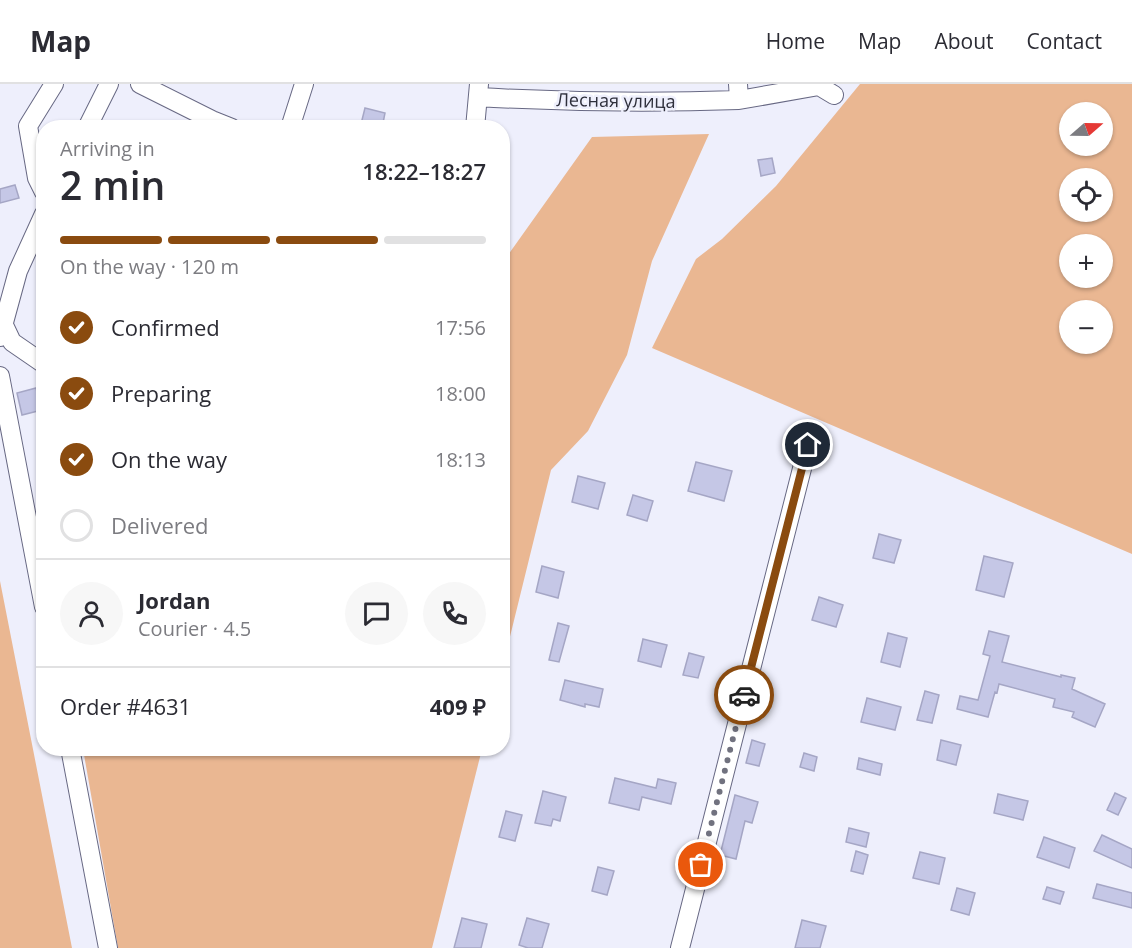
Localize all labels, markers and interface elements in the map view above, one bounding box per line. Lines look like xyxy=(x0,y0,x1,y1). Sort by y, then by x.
text: Map xyxy=(30,22,91,60)
text: Home xyxy=(766,27,825,55)
text: Map xyxy=(858,27,901,55)
text: About xyxy=(934,27,994,55)
text: Contact xyxy=(1027,27,1102,55)
street label: Лесная улица xyxy=(556,87,676,113)
north arrow xyxy=(1059,102,1113,156)
map controls xyxy=(1059,102,1113,354)
text: Arriving in xyxy=(60,135,155,162)
text: 18:22–18:27 xyxy=(362,156,486,186)
text: 2 min xyxy=(60,158,165,211)
button: locate xyxy=(1059,168,1113,222)
button: + xyxy=(1059,234,1113,288)
text: On the way · 120 m xyxy=(60,253,239,280)
button: − xyxy=(1059,300,1113,354)
icon: check xyxy=(60,311,93,344)
text: Confirmed xyxy=(111,312,220,342)
text: 17:56 xyxy=(435,314,486,341)
icon: check xyxy=(60,377,93,410)
text: Preparing xyxy=(111,378,211,408)
text: 18:00 xyxy=(435,380,486,407)
pin xyxy=(782,419,833,470)
icon: home xyxy=(791,428,824,461)
icon: check xyxy=(60,443,93,476)
text: On the way xyxy=(111,444,227,474)
text: 18:13 xyxy=(435,446,486,473)
text: Delivered xyxy=(111,510,209,540)
button: person xyxy=(60,582,123,645)
button: chat xyxy=(345,582,408,645)
button: phone xyxy=(423,582,486,645)
text: Jordan xyxy=(138,585,211,615)
text: Courier · 4.5 xyxy=(138,615,251,642)
courier xyxy=(714,665,774,725)
icon: car xyxy=(728,679,761,712)
text: Order #4631 xyxy=(60,691,191,721)
text: 409 ₽ xyxy=(430,691,486,721)
pin xyxy=(675,839,726,890)
icon: bag xyxy=(684,848,717,881)

